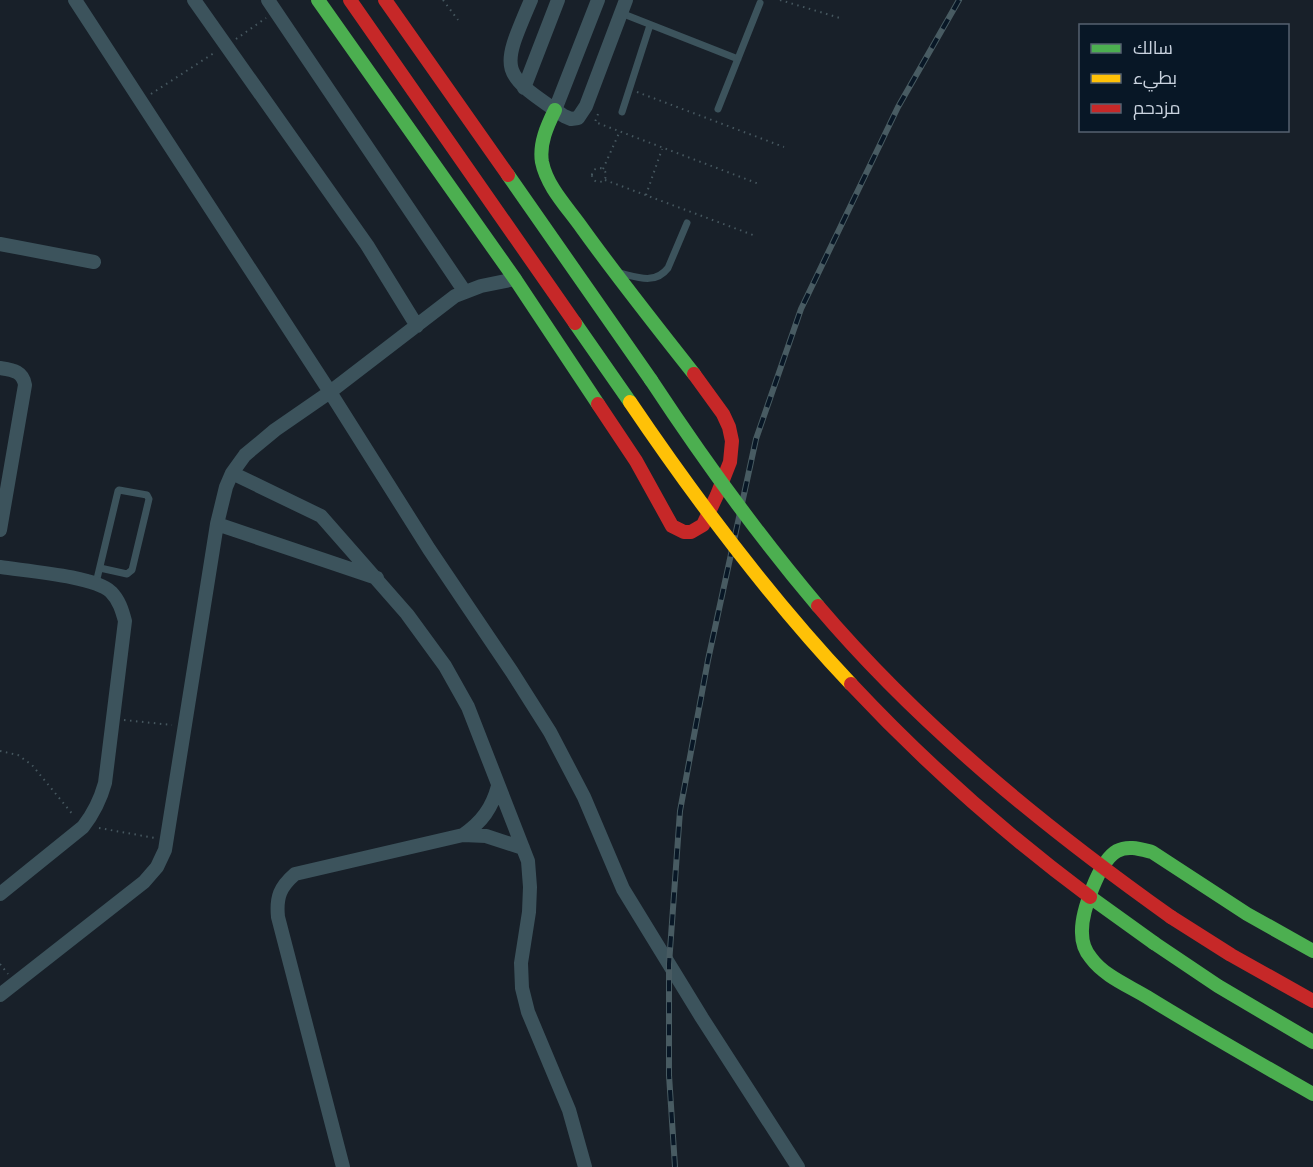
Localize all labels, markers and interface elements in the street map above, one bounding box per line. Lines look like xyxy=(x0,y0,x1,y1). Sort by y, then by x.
legend xyxy=(1079,24,1289,132)
text: سالك xyxy=(1133,37,1173,57)
text: بطيء xyxy=(1133,67,1177,92)
text: مزدحم xyxy=(1133,97,1181,120)

